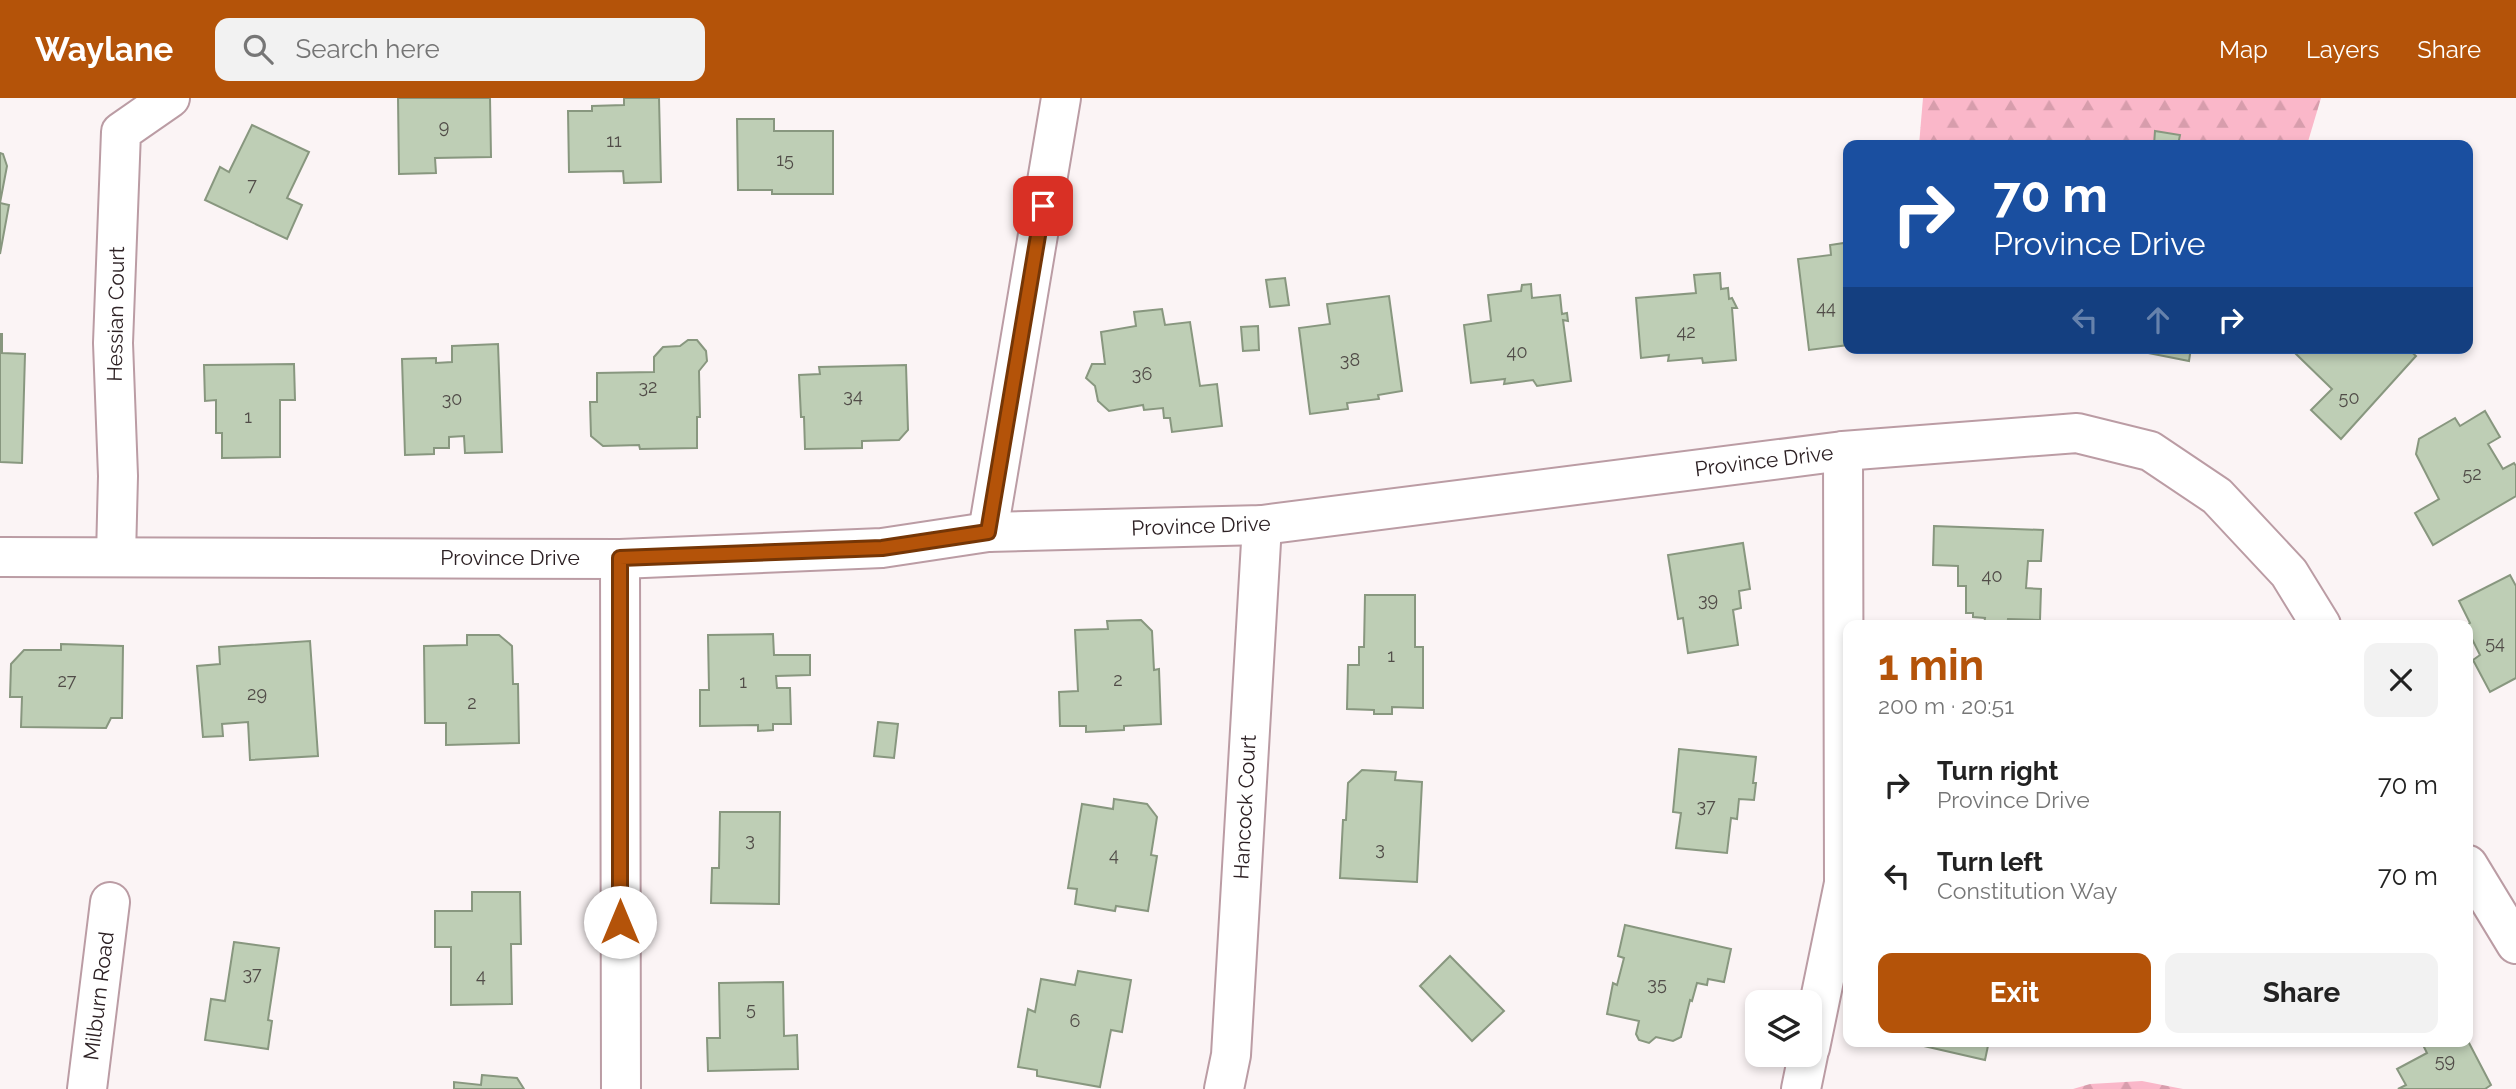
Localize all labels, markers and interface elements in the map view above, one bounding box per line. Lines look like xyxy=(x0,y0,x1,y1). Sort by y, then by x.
search box xyxy=(215,18,705,81)
text: Waylane xyxy=(35,30,173,69)
icon: search xyxy=(239,30,277,68)
text: Search here xyxy=(295,34,440,64)
text: Map xyxy=(2219,35,2268,64)
text: Layers xyxy=(2306,35,2379,64)
text: Share xyxy=(2417,35,2481,64)
house number: 9 xyxy=(439,116,449,137)
house number: 11 xyxy=(606,130,622,151)
house number: 15 xyxy=(776,149,794,170)
text: 70 m xyxy=(1993,166,2108,223)
icon: right xyxy=(1878,168,1969,259)
house number: 7 xyxy=(247,174,257,195)
pin xyxy=(1013,176,1073,236)
icon: arrive xyxy=(1024,187,1062,225)
text: Province Drive xyxy=(1993,225,2205,262)
street label: Hessian Court xyxy=(102,246,129,382)
house number: 44 xyxy=(1816,297,1836,318)
icon: left xyxy=(2066,301,2104,339)
icon: ahead xyxy=(2139,301,2177,339)
icon: right xyxy=(2212,301,2250,339)
house number: 42 xyxy=(1676,321,1696,342)
house number: 40 xyxy=(1507,341,1527,362)
house number: 38 xyxy=(1340,349,1360,370)
house number: 36 xyxy=(1132,363,1152,384)
house number: 32 xyxy=(639,376,658,397)
house number: 34 xyxy=(843,385,863,406)
house number: 50 xyxy=(2339,387,2359,408)
house number: 30 xyxy=(442,388,462,409)
house number: 1 xyxy=(244,406,252,427)
street label: Province Drive xyxy=(1693,440,1835,481)
house number: 52 xyxy=(2462,463,2482,484)
street label: Province Drive xyxy=(1131,511,1271,540)
street label: Province Drive xyxy=(440,545,580,570)
house number: 40 xyxy=(1982,565,2002,586)
house number: 39 xyxy=(1698,589,1718,610)
house number: 54 xyxy=(2485,632,2505,653)
text: 1 min xyxy=(1878,641,1984,690)
button: close xyxy=(2364,643,2438,717)
house number: 1 xyxy=(1387,645,1395,666)
house number: 2 xyxy=(1113,669,1123,690)
house number: 27 xyxy=(57,670,77,691)
house number: 1 xyxy=(739,671,747,692)
house number: 29 xyxy=(247,683,267,704)
house number: 2 xyxy=(467,692,477,713)
text: 200 m · 20:51 xyxy=(1878,692,2014,719)
street label: Hancock Court xyxy=(1228,734,1261,880)
text: Turn right xyxy=(1937,756,2058,786)
icon: right xyxy=(1878,766,1916,804)
text: 70 m xyxy=(2378,770,2438,800)
text: Province Drive xyxy=(1937,786,2090,813)
house number: 37 xyxy=(1696,795,1716,816)
house number: 3 xyxy=(745,829,755,850)
house number: 3 xyxy=(1375,838,1385,859)
house number: 4 xyxy=(1109,844,1119,865)
text: Turn left xyxy=(1937,847,2043,877)
icon: left xyxy=(1878,857,1916,895)
text: 70 m xyxy=(2378,861,2438,891)
text: Constitution Way xyxy=(1937,877,2117,904)
position arrow xyxy=(583,885,657,959)
street label: Milburn Road xyxy=(78,930,119,1062)
button: Exit xyxy=(1878,953,2151,1033)
button: Share xyxy=(2165,953,2438,1033)
house number: 37 xyxy=(242,963,262,984)
house number: 4 xyxy=(476,965,486,986)
house number: 35 xyxy=(1647,973,1667,994)
map controls xyxy=(1745,990,1822,1067)
button: layers xyxy=(1745,990,1822,1067)
house number: 5 xyxy=(746,998,756,1019)
house number: 6 xyxy=(1070,1010,1081,1031)
house number: 59 xyxy=(2435,1050,2455,1071)

